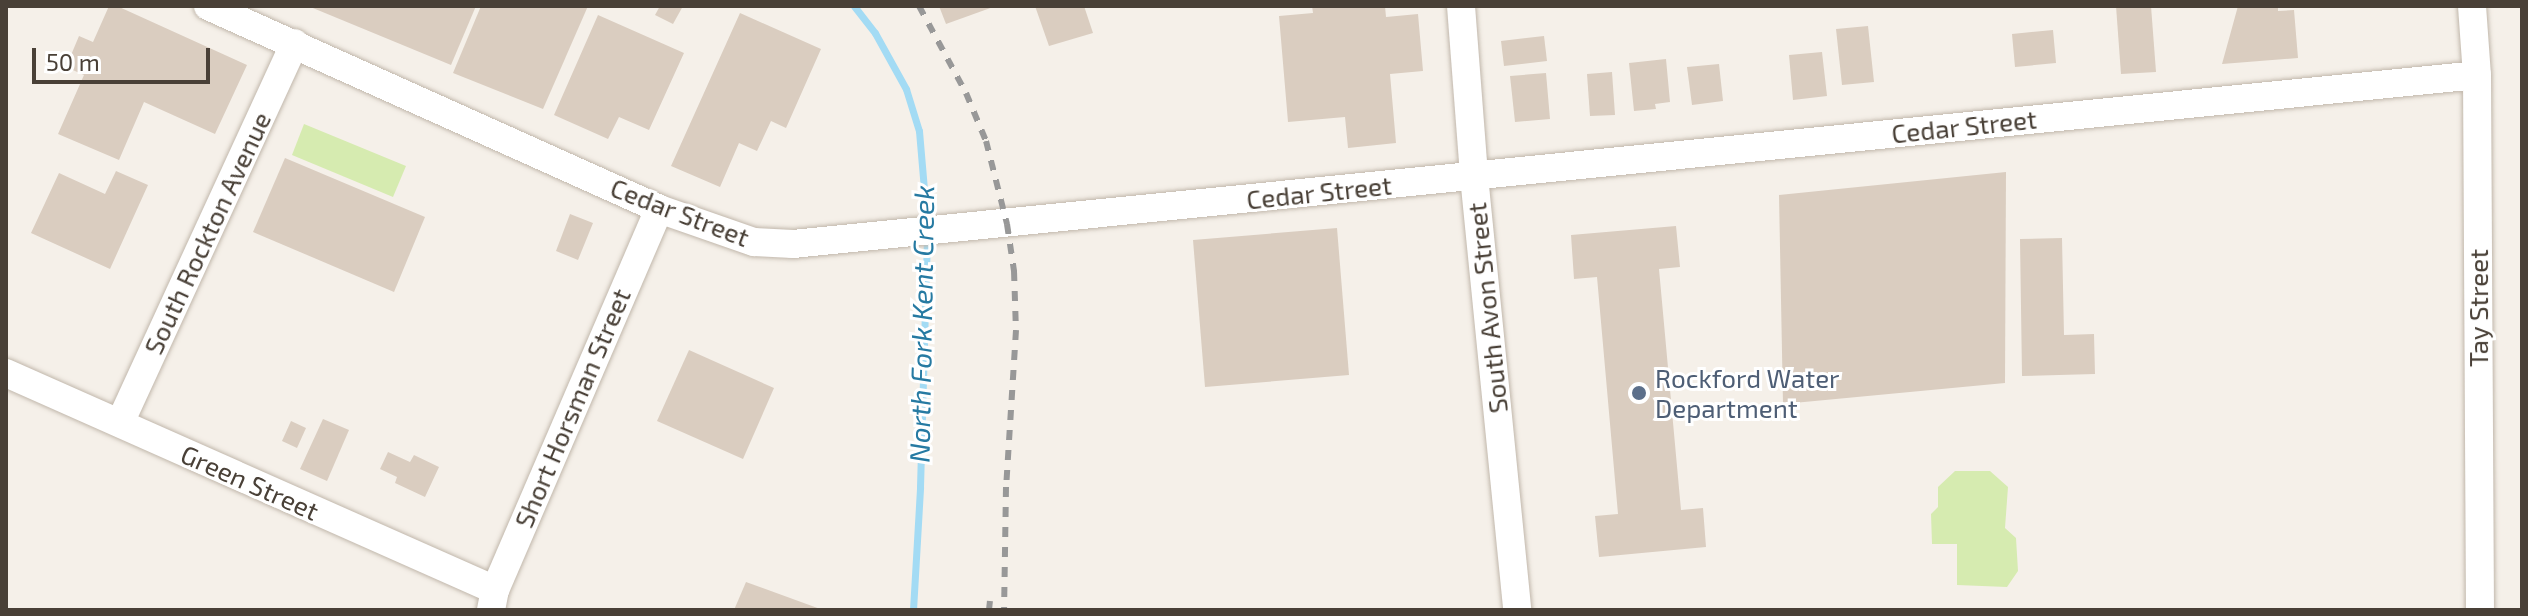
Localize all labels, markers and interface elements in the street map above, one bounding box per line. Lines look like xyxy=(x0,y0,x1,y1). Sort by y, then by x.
scale bar xyxy=(36,32,214,82)
text: 50 m xyxy=(46,47,100,76)
street label: Cedar Street xyxy=(1890,103,2038,149)
street label: South Rockton Avenue xyxy=(137,107,277,359)
street label: Cedar Street xyxy=(1245,169,1393,215)
street label: Cedar Street xyxy=(606,171,754,253)
water label: North Fork Kent Creek xyxy=(902,185,940,463)
street label: South Avon Street xyxy=(1460,201,1514,415)
street label: Tay Street xyxy=(2462,249,2494,367)
street label: Short Horsman Street xyxy=(508,284,636,532)
place label: Rockford Water Department xyxy=(1655,362,1840,424)
marker: Rockford Water Department xyxy=(1630,384,1648,402)
street label: Green Street xyxy=(176,438,324,526)

